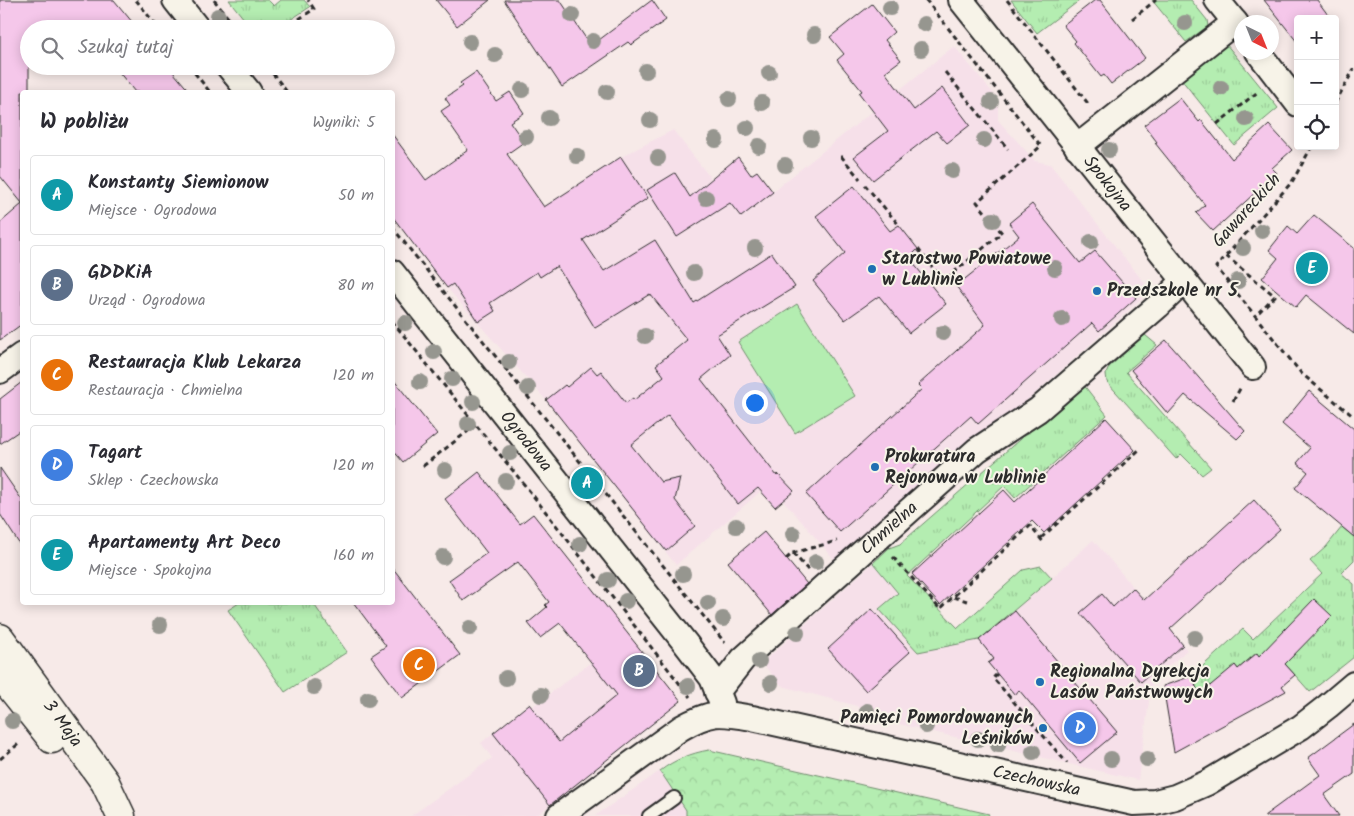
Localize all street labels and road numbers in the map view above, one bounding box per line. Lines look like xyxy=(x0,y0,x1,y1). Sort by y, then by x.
street label: Spokojna xyxy=(1076,149,1139,219)
street label: Gawareckich xyxy=(1205,167,1289,255)
street label: Ogrodowa xyxy=(492,404,559,478)
street label: Chmielna xyxy=(854,494,925,562)
street label: 3 Maja xyxy=(35,694,90,754)
street label: Czechowska xyxy=(990,757,1083,805)

